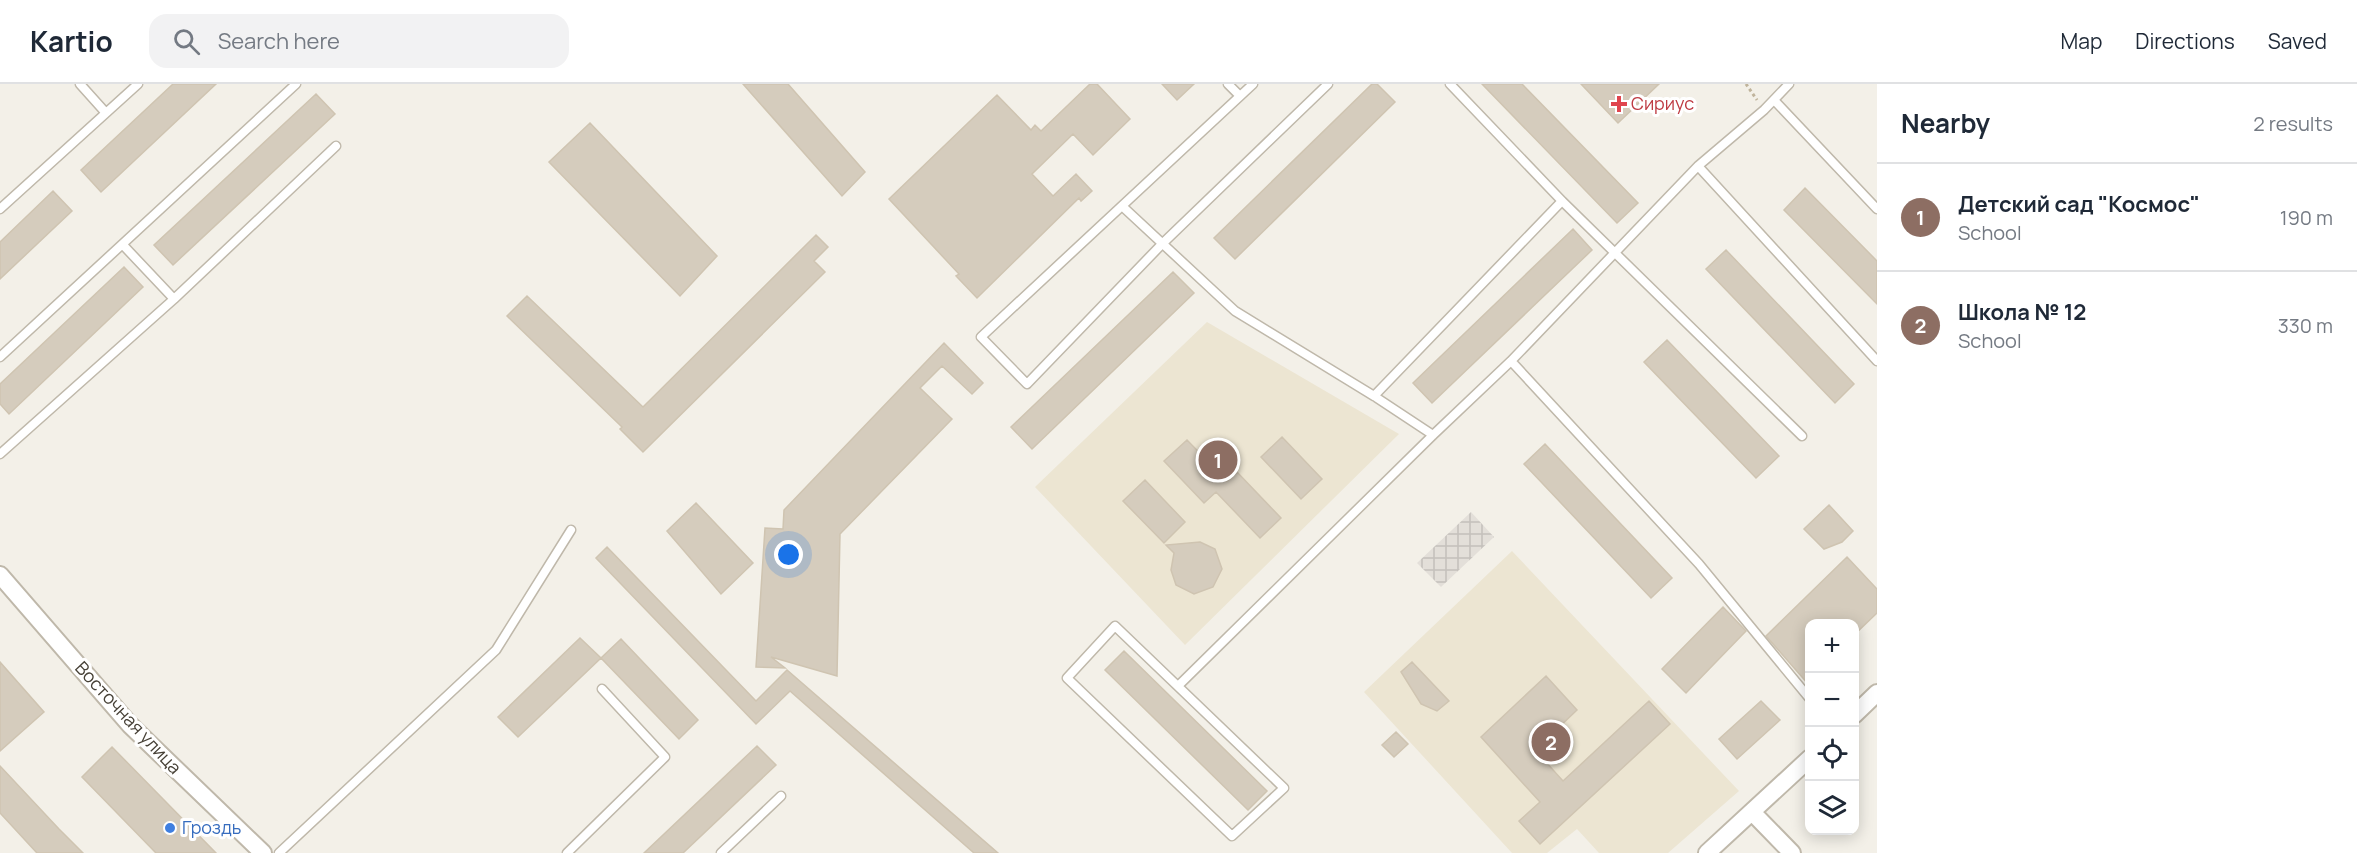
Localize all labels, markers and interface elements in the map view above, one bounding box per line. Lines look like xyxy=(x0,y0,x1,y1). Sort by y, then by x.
search box xyxy=(149,14,569,68)
text: Kartio xyxy=(30,22,113,60)
icon: search xyxy=(170,25,203,58)
text: Search here xyxy=(218,26,340,56)
text: Map xyxy=(2061,27,2102,55)
text: Directions xyxy=(2135,27,2235,55)
text: Saved xyxy=(2268,27,2327,55)
place label: Сириус xyxy=(1631,91,1694,115)
marker: Сириус xyxy=(1612,97,1626,111)
text: Nearby xyxy=(1901,105,1990,141)
text: 2 results xyxy=(2253,110,2333,137)
text: Детский сад "Космос" xyxy=(1958,189,2200,219)
text: 1 xyxy=(1916,204,1925,231)
text: 190 m xyxy=(2280,204,2333,231)
text: School xyxy=(1958,219,2022,246)
text: Школа № 12 xyxy=(1958,297,2086,327)
text: 2 xyxy=(1915,312,1926,339)
text: 330 m xyxy=(2278,312,2333,339)
text: School xyxy=(1958,327,2022,354)
pin: 1 xyxy=(1198,438,1238,482)
your location xyxy=(774,540,803,569)
map controls xyxy=(1805,619,1859,835)
button: + xyxy=(1805,619,1859,673)
street label: Восточная улица xyxy=(70,656,187,779)
button: − xyxy=(1805,673,1859,727)
pin: 2 xyxy=(1532,720,1570,764)
button: locate xyxy=(1805,727,1859,781)
button: layers xyxy=(1805,781,1859,835)
place label: Гроздь xyxy=(182,815,241,839)
marker: Гроздь xyxy=(163,821,177,835)

